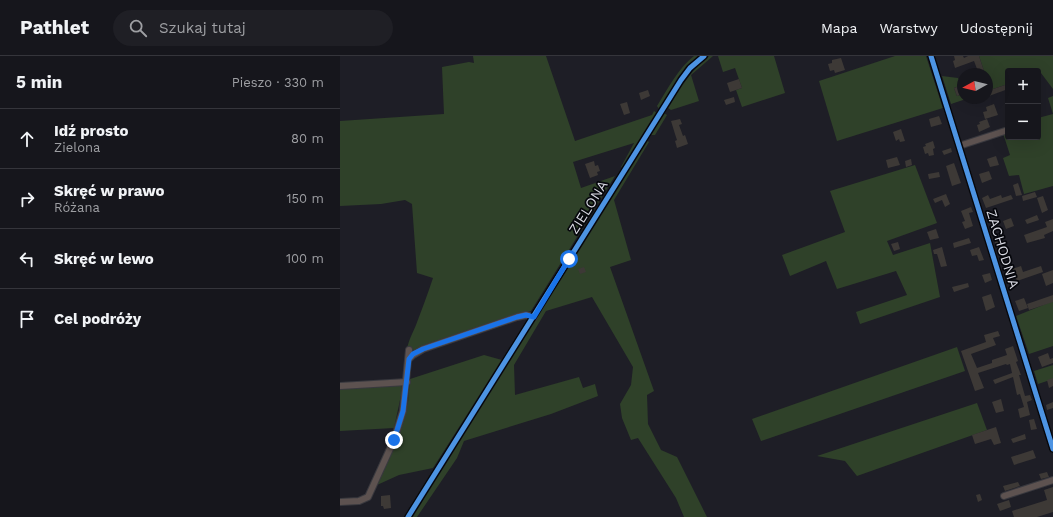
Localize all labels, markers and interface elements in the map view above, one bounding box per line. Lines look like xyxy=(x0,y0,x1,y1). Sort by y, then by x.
search box xyxy=(113,10,393,46)
text: Pathlet xyxy=(20,16,89,39)
icon: search xyxy=(127,17,149,39)
text: Szukaj tutaj xyxy=(159,19,246,37)
text: Mapa xyxy=(821,20,857,36)
text: Warstwy xyxy=(879,20,938,36)
text: Udostępnij xyxy=(960,20,1033,36)
north arrow xyxy=(957,68,993,104)
map controls xyxy=(1005,68,1041,140)
button: + xyxy=(1005,68,1041,104)
text: 5 min xyxy=(16,72,62,92)
text: Pieszo · 330 m xyxy=(232,75,324,90)
button: − xyxy=(1005,104,1041,140)
text: Idź prosto xyxy=(54,122,128,140)
icon: ahead xyxy=(16,128,38,150)
text: 80 m xyxy=(291,131,324,146)
text: Zielona xyxy=(54,140,100,155)
street label: ZIELONA xyxy=(565,177,611,237)
text: Skręć w prawo xyxy=(54,182,164,200)
icon: right xyxy=(16,188,38,210)
text: 150 m xyxy=(286,191,324,206)
text: Różana xyxy=(54,200,100,215)
street label: ZACHODNIA xyxy=(983,208,1023,290)
icon: left xyxy=(16,248,38,270)
text: Skręć w lewo xyxy=(54,250,154,268)
route start xyxy=(560,250,578,268)
text: 100 m xyxy=(286,251,324,266)
icon: arrive xyxy=(16,308,38,330)
text: Cel podróży xyxy=(54,310,141,328)
route end xyxy=(385,431,403,449)

